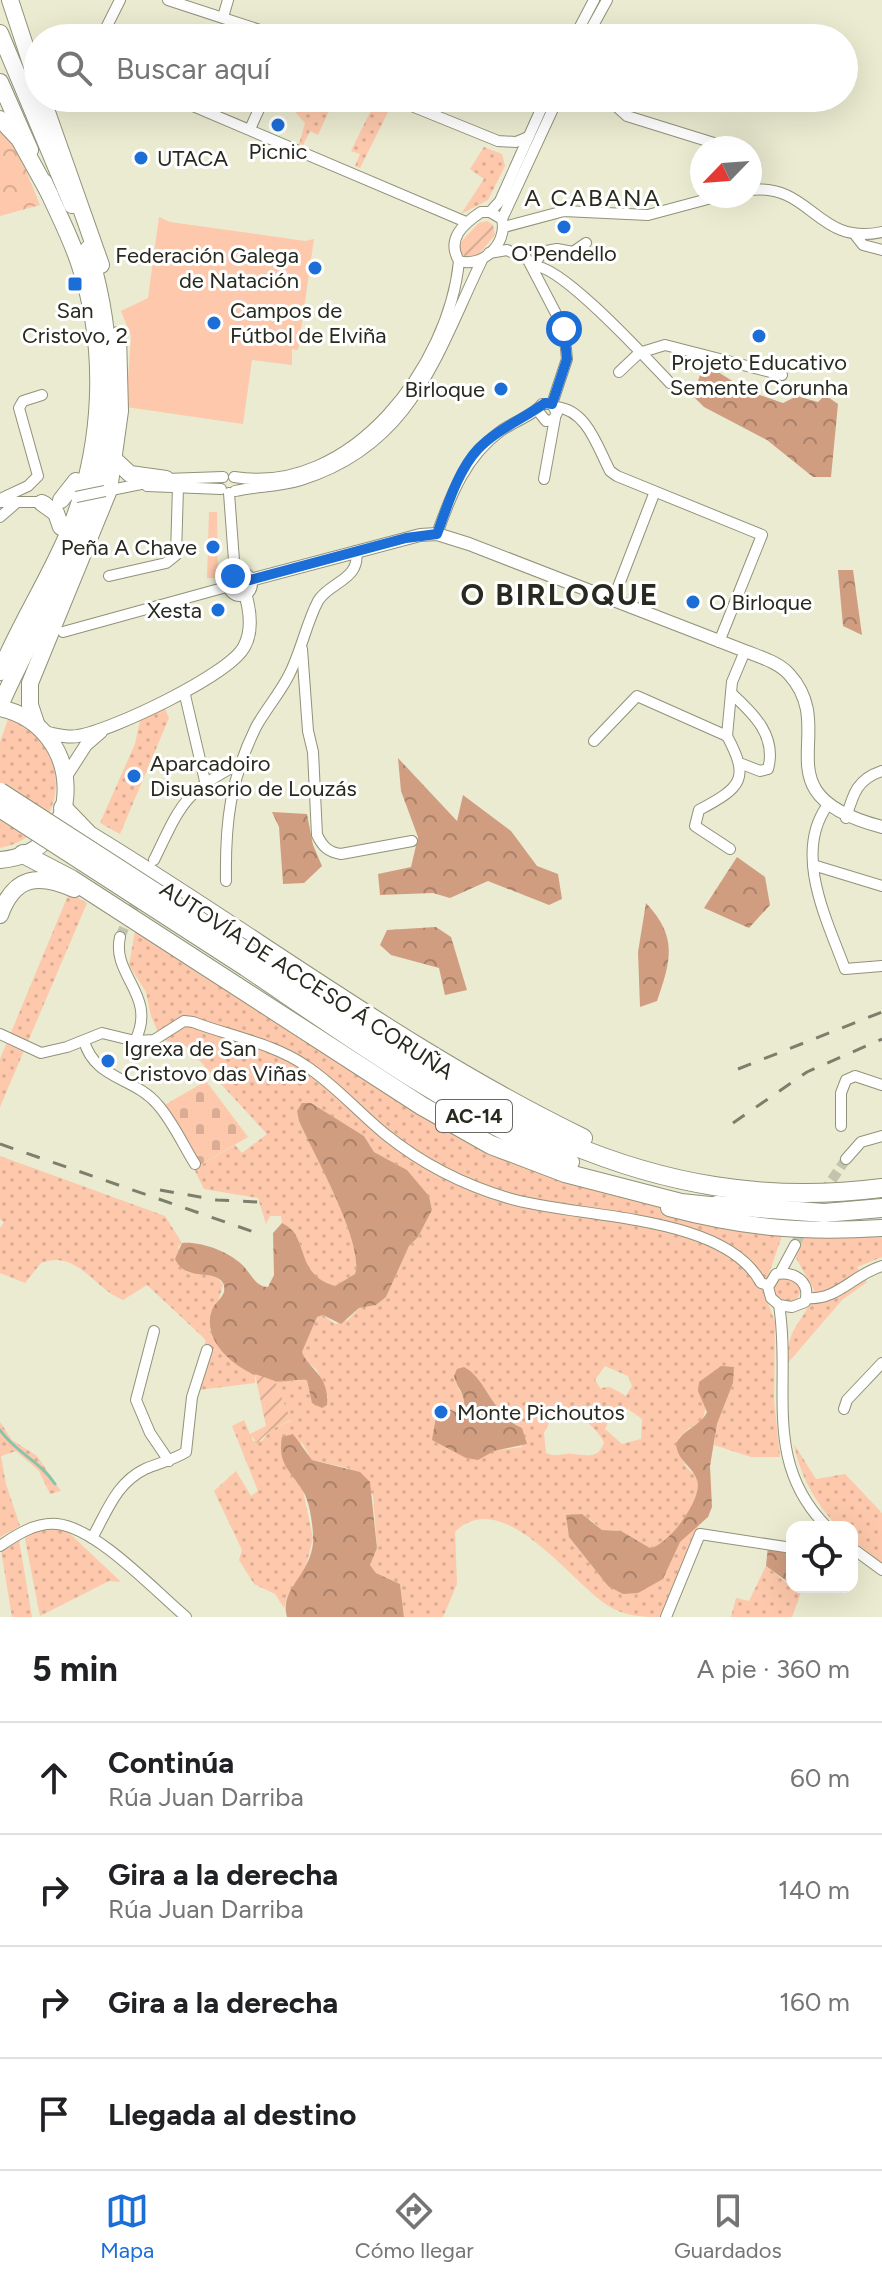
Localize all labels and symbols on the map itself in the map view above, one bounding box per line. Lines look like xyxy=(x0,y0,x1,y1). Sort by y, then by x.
marker: Picnic xyxy=(269,116,287,134)
north arrow xyxy=(690,136,762,208)
place label: Picnic xyxy=(248,138,308,165)
place label: UTACA xyxy=(157,145,228,172)
marker: UTACA xyxy=(132,149,150,167)
district label: A CABANA xyxy=(524,183,662,212)
marker: O'Pendello xyxy=(555,218,573,236)
place label: O'Pendello xyxy=(511,240,617,267)
place label: Federación Galega de Natación xyxy=(115,242,299,294)
marker: Federación Galega de Natación xyxy=(306,259,324,277)
marker: San Cristovo, 2 xyxy=(66,275,84,293)
place label: San Cristovo, 2 xyxy=(22,297,128,349)
place label: Campos de Fútbol de Elviña xyxy=(230,297,387,349)
route start xyxy=(546,311,582,347)
marker: Campos de Fútbol de Elviña xyxy=(205,314,223,332)
marker: Projeto Educativo Semente Corunha xyxy=(750,327,768,345)
place label: Projeto Educativo Semente Corunha xyxy=(670,349,848,401)
place label: Birloque xyxy=(404,376,485,403)
marker: Birloque xyxy=(492,380,510,398)
place label: Peña A Chave xyxy=(61,534,197,561)
marker: Peña A Chave xyxy=(204,538,222,556)
route end xyxy=(215,558,251,594)
district label: O BIRLOQUE xyxy=(461,576,659,613)
place label: O Birloque xyxy=(709,589,812,616)
marker: O Birloque xyxy=(684,593,702,611)
place label: Xesta xyxy=(147,597,202,624)
marker: Xesta xyxy=(209,601,227,619)
place label: Aparcadoiro Disuasorio de Louzás xyxy=(150,750,357,802)
marker: Aparcadoiro Disuasorio de Louzás xyxy=(125,767,143,785)
street label: AUTOVÍA DE ACCESO Á CORUÑA xyxy=(155,875,458,1085)
place label: Igrexa de San Cristovo das Viñas xyxy=(124,1035,307,1087)
marker: Igrexa de San Cristovo das Viñas xyxy=(99,1052,117,1070)
road number: AC-14 xyxy=(436,1100,512,1132)
place label: Monte Pichoutos xyxy=(457,1399,625,1426)
marker: Monte Pichoutos xyxy=(432,1403,450,1421)

